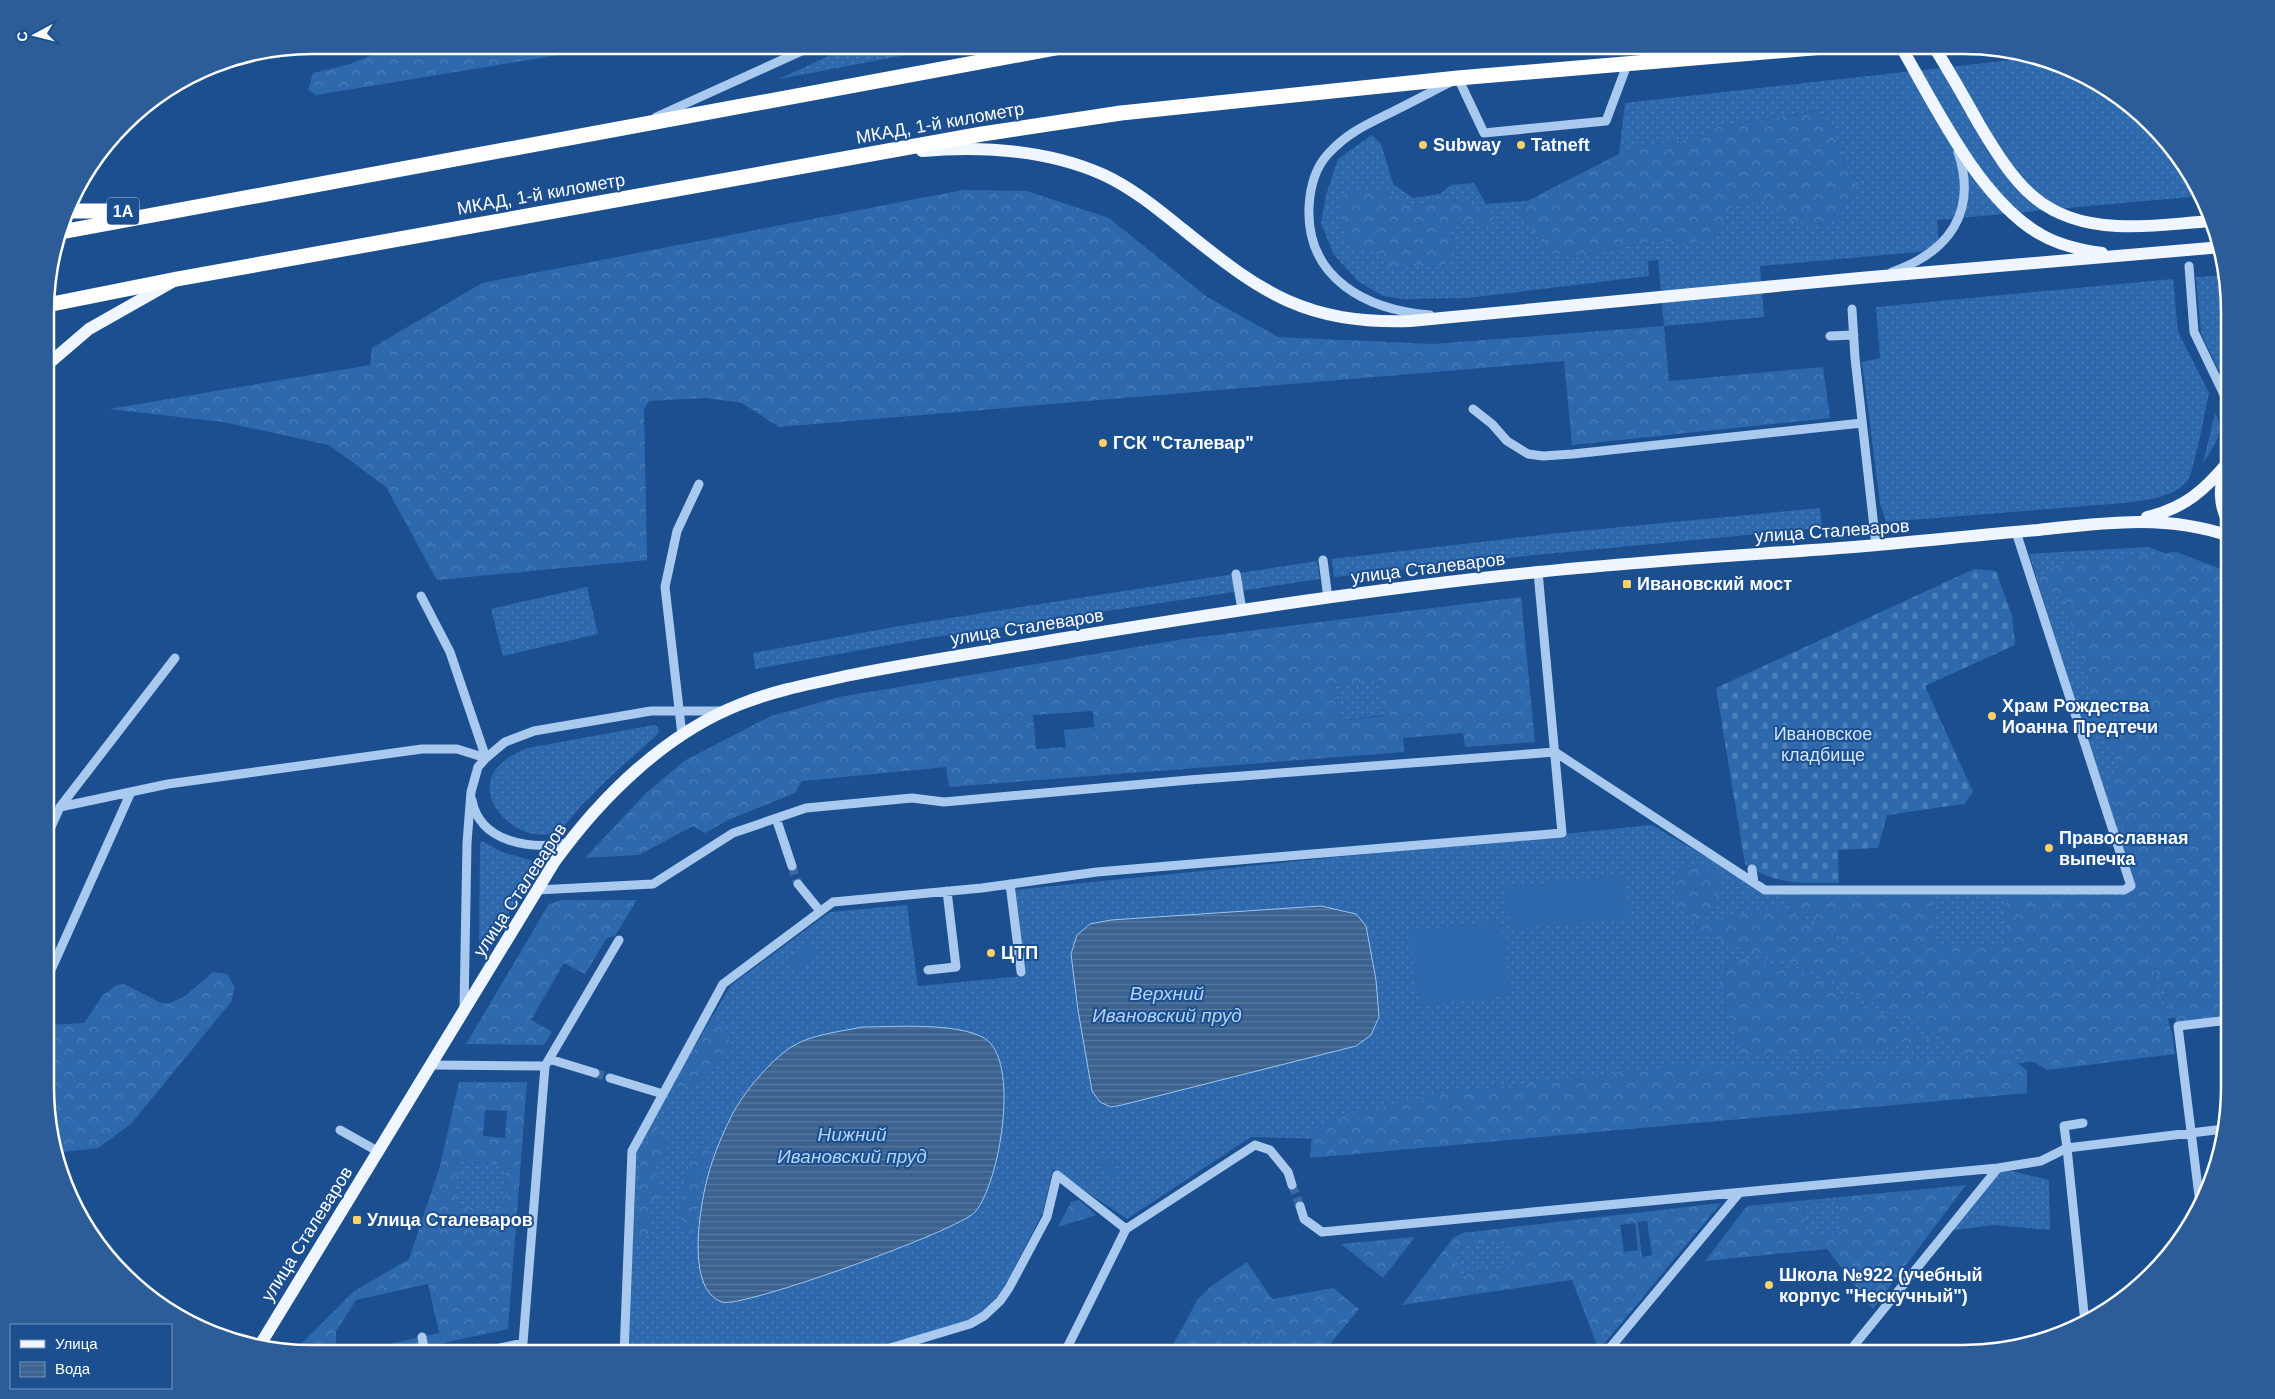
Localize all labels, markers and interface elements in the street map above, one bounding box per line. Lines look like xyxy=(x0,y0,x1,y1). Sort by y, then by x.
north arrow xyxy=(10,10,60,60)
text: С xyxy=(14,31,31,43)
street label: МКАД, 1-й километр xyxy=(855,98,1025,148)
place label: Subway xyxy=(1433,135,1501,155)
place label: Tatneft xyxy=(1531,135,1590,155)
marker: Subway xyxy=(1417,139,1429,151)
marker: Tatneft xyxy=(1515,139,1527,151)
street label: МКАД, 1-й километр xyxy=(456,169,626,219)
road number: 1A xyxy=(107,198,139,225)
place label: ГСК "Сталевар" xyxy=(1113,433,1254,453)
marker: ГСК "Сталевар" xyxy=(1097,437,1109,449)
street label: улица Сталеваров xyxy=(1754,516,1910,546)
street label: улица Сталеваров xyxy=(1350,549,1506,587)
place label: Ивановский мост xyxy=(1637,574,1792,594)
marker: Ивановский мост xyxy=(1621,578,1633,590)
street label: улица Сталеваров xyxy=(949,605,1105,649)
place label: Храм Рождества Иоанна Предтечи xyxy=(2002,696,2158,737)
marker: Храм Рождества Иоанна Предтечи xyxy=(1986,710,1998,722)
park label: Ивановское кладбище xyxy=(1774,724,1872,765)
street label: улица Сталеваров xyxy=(469,820,571,960)
place label: Православная выпечка xyxy=(2059,828,2188,869)
marker: Православная выпечка xyxy=(2043,842,2055,854)
place label: ЦТП xyxy=(1001,943,1038,963)
marker: ЦТП xyxy=(985,947,997,959)
water label: Верхний Ивановский пруд xyxy=(1092,983,1242,1026)
water label: Нижний Ивановский пруд xyxy=(777,1124,927,1167)
street label: улица Сталеваров xyxy=(257,1163,357,1305)
place label: Улица Сталеваров xyxy=(367,1210,533,1230)
marker: Улица Сталеваров xyxy=(351,1214,363,1226)
place label: Школа №922 (учебный корпус "Нескучный") xyxy=(1779,1265,1983,1306)
marker: Школа №922 (учебный корпус "Нескучный") xyxy=(1763,1279,1775,1291)
legend xyxy=(10,1324,172,1389)
text: Улица xyxy=(55,1335,98,1352)
text: Вода xyxy=(55,1360,91,1377)

